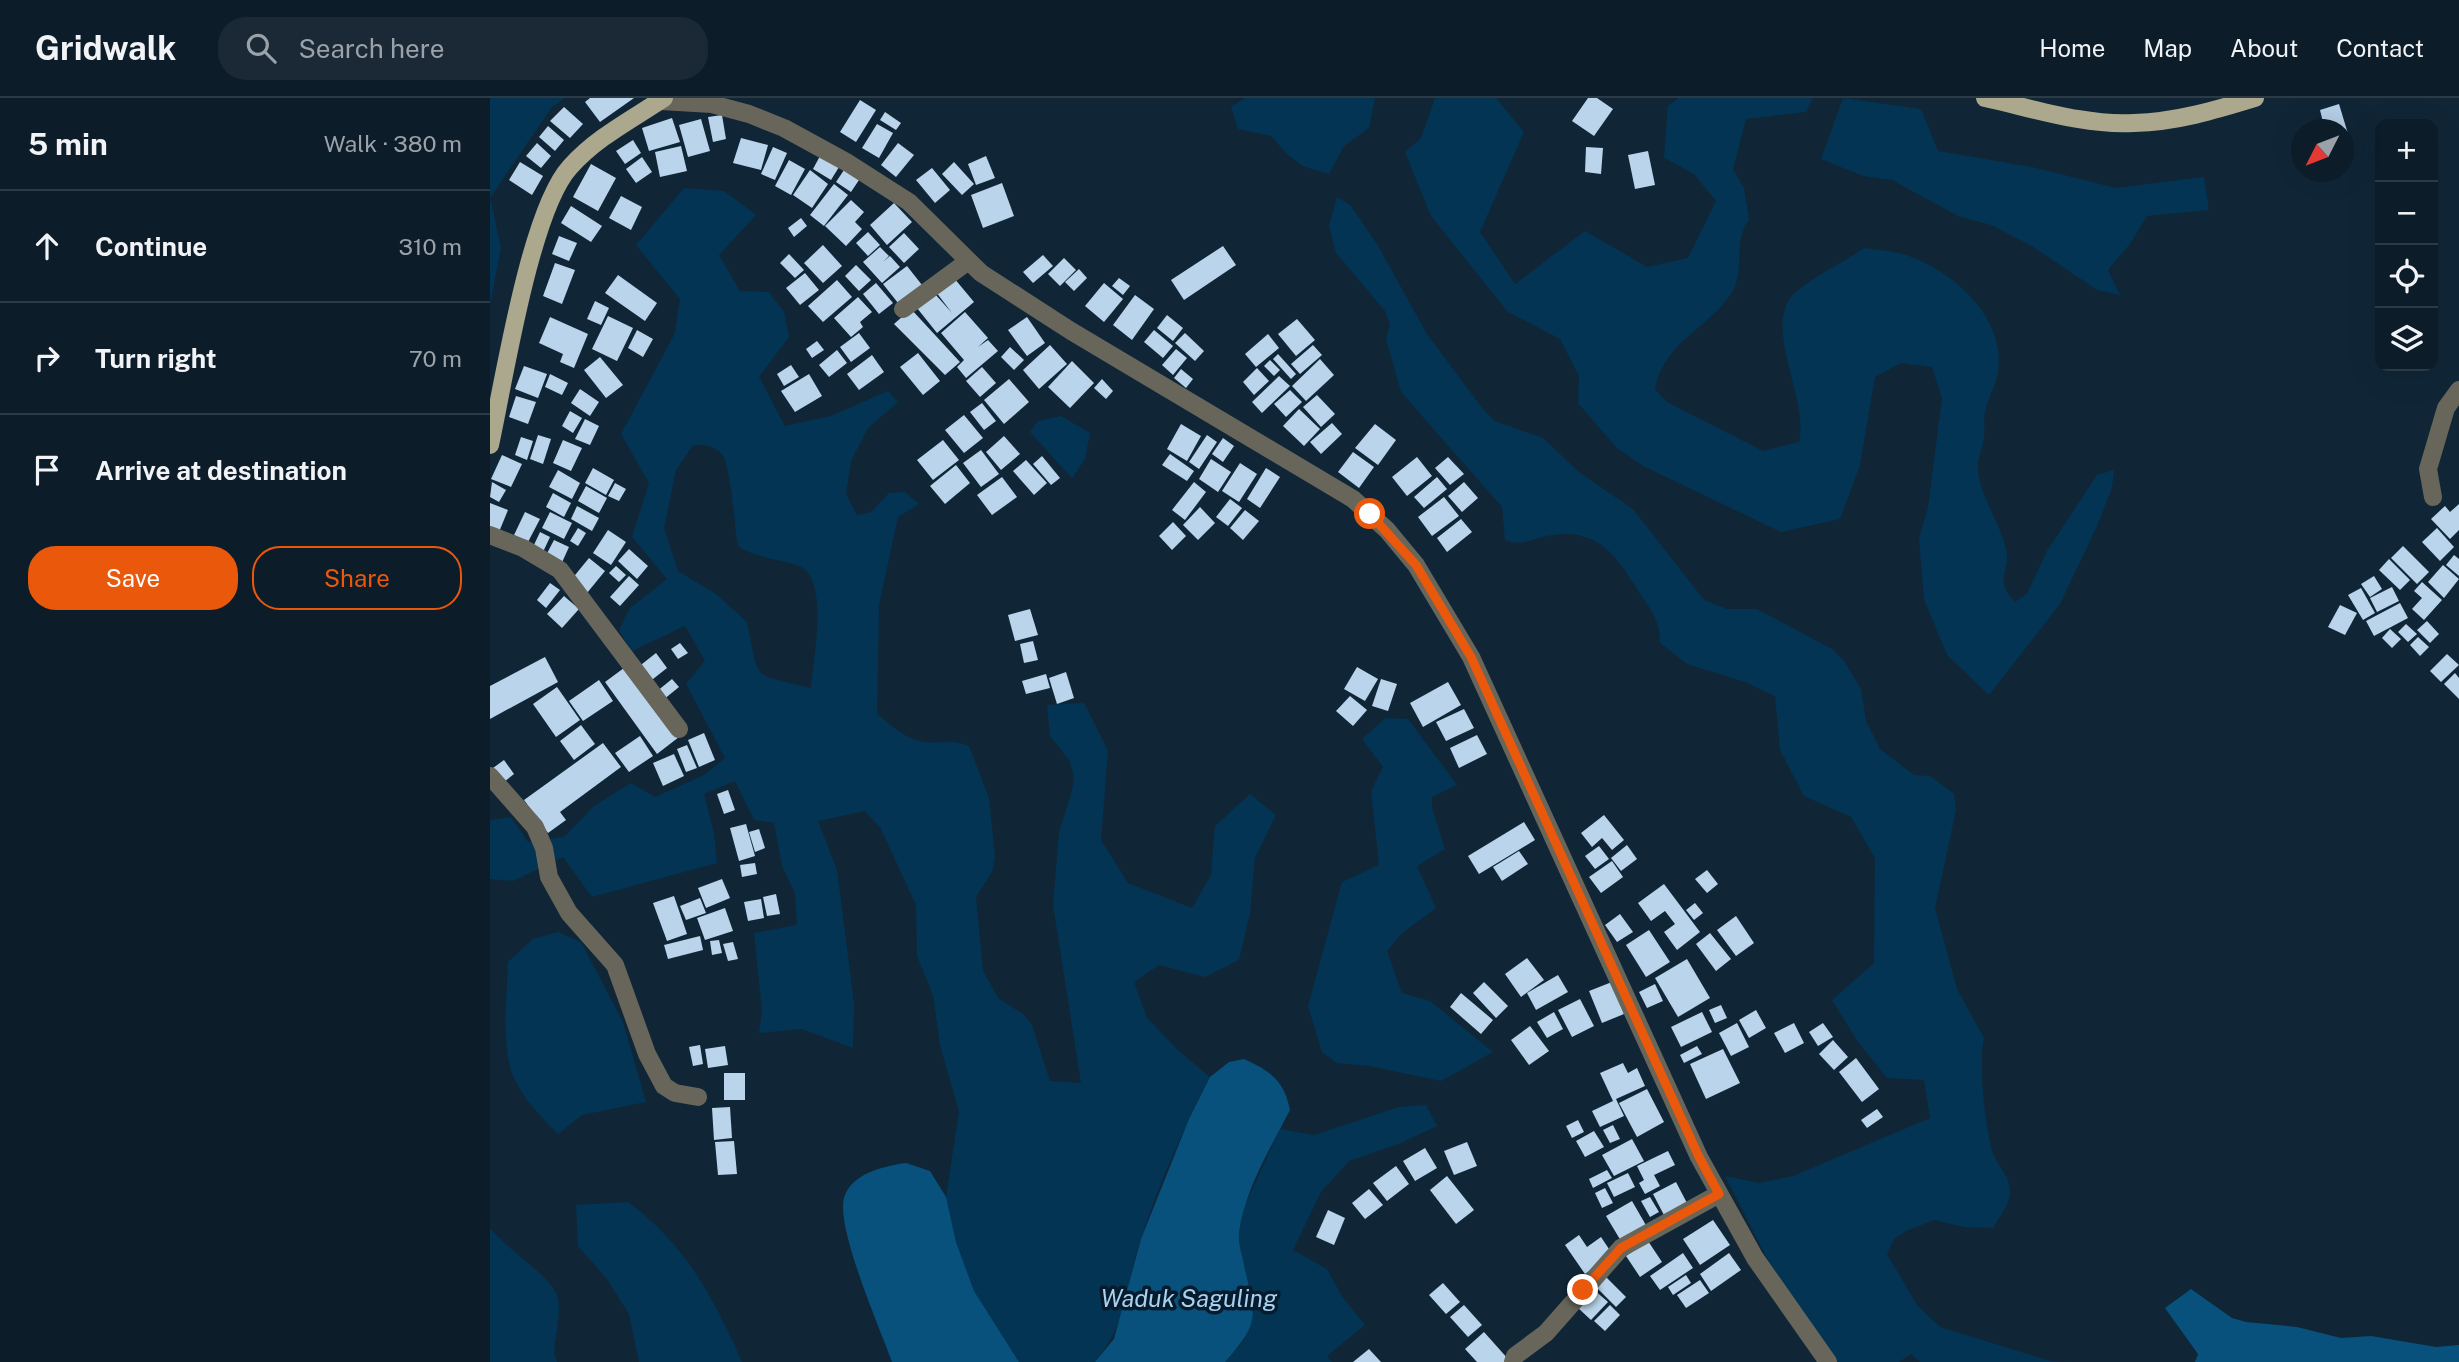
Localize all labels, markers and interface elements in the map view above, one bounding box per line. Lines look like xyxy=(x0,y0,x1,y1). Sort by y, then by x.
search box xyxy=(218,17,708,80)
text: Gridwalk xyxy=(35,29,176,67)
icon: search xyxy=(242,29,280,67)
text: Search here xyxy=(298,33,444,64)
text: Home xyxy=(2039,34,2105,62)
text: Map xyxy=(2143,34,2192,62)
text: About xyxy=(2230,34,2298,62)
text: Contact xyxy=(2336,34,2424,62)
north arrow xyxy=(2291,119,2354,182)
map controls xyxy=(2375,119,2438,371)
button: + xyxy=(2375,119,2438,182)
text: 5 min xyxy=(28,126,108,162)
text: Walk · 380 m xyxy=(324,130,462,157)
button: − xyxy=(2375,182,2438,245)
icon: ahead xyxy=(28,227,66,265)
text: Continue xyxy=(95,231,207,262)
text: 310 m xyxy=(399,233,462,260)
button: locate xyxy=(2375,245,2438,308)
button: layers xyxy=(2375,308,2438,371)
icon: right xyxy=(28,339,66,377)
text: Turn right xyxy=(95,343,217,374)
text: 70 m xyxy=(409,345,462,372)
icon: arrive xyxy=(28,451,66,489)
text: Arrive at destination xyxy=(95,455,347,486)
route start xyxy=(1354,498,1385,529)
button: Save xyxy=(28,546,238,610)
button: Share xyxy=(252,546,462,610)
route end xyxy=(1567,1274,1598,1305)
water label: Waduk Saguling xyxy=(1101,1284,1278,1312)

